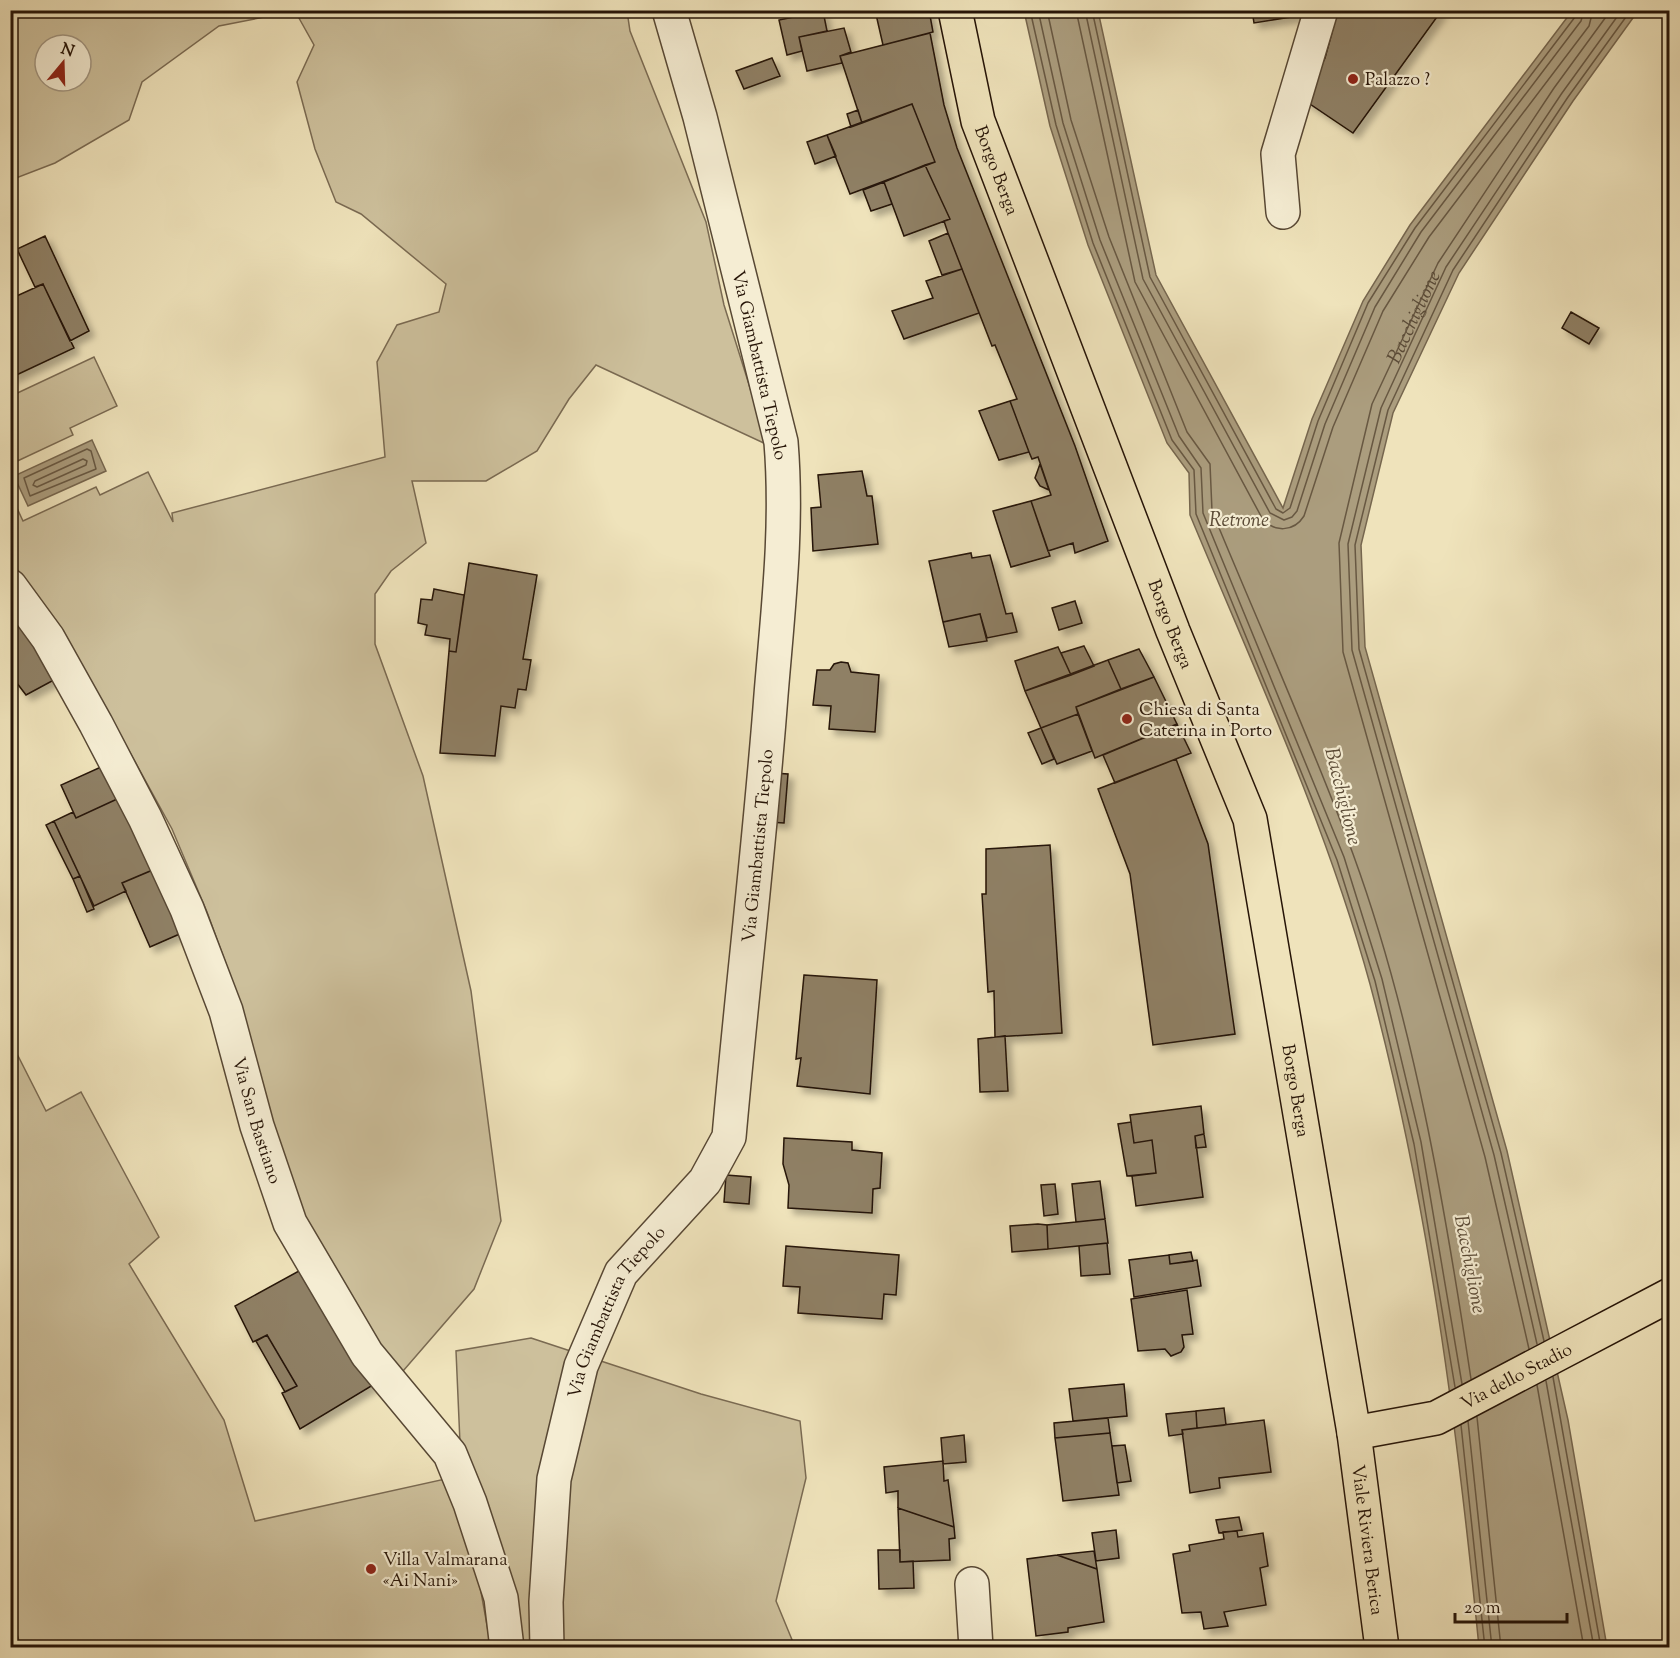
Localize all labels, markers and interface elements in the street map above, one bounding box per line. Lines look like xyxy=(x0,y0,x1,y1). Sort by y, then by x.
north arrow xyxy=(33,33,93,93)
text: N xyxy=(57,38,77,64)
place label: Palazzo ? xyxy=(1365,68,1430,94)
marker: Palazzo ? xyxy=(1346,72,1360,86)
street label: Borgo Berga xyxy=(966,122,1024,219)
water label: Bacchiglione xyxy=(1381,266,1449,369)
street label: Via Giambattista Tiepolo xyxy=(724,268,793,463)
water label: Retrone xyxy=(1209,507,1269,536)
street label: Borgo Berga xyxy=(1140,576,1198,673)
place label: Chiesa di Santa Caterina in Porto xyxy=(1139,698,1272,745)
marker: Chiesa di Santa Caterina in Porto xyxy=(1120,712,1134,726)
water label: Bacchiglione xyxy=(1315,745,1368,848)
street label: Via Giambattista Tiepolo xyxy=(737,748,782,944)
street label: Borgo Berga xyxy=(1273,1042,1315,1139)
street label: Via San Bastiano xyxy=(224,1055,287,1188)
water label: Bacchiglione xyxy=(1445,1213,1492,1316)
street label: Via Giambattista Tiepolo xyxy=(563,1221,673,1401)
street label: Via dello Stadio xyxy=(1457,1337,1578,1418)
street label: Viale Riviera Berica xyxy=(1343,1463,1389,1617)
place label: Villa Valmarana «Ai Nani» xyxy=(383,1548,507,1595)
marker: Villa Valmarana «Ai Nani» xyxy=(364,1562,378,1576)
scale bar xyxy=(1455,1586,1568,1624)
text: 20 m xyxy=(1464,1596,1501,1622)

